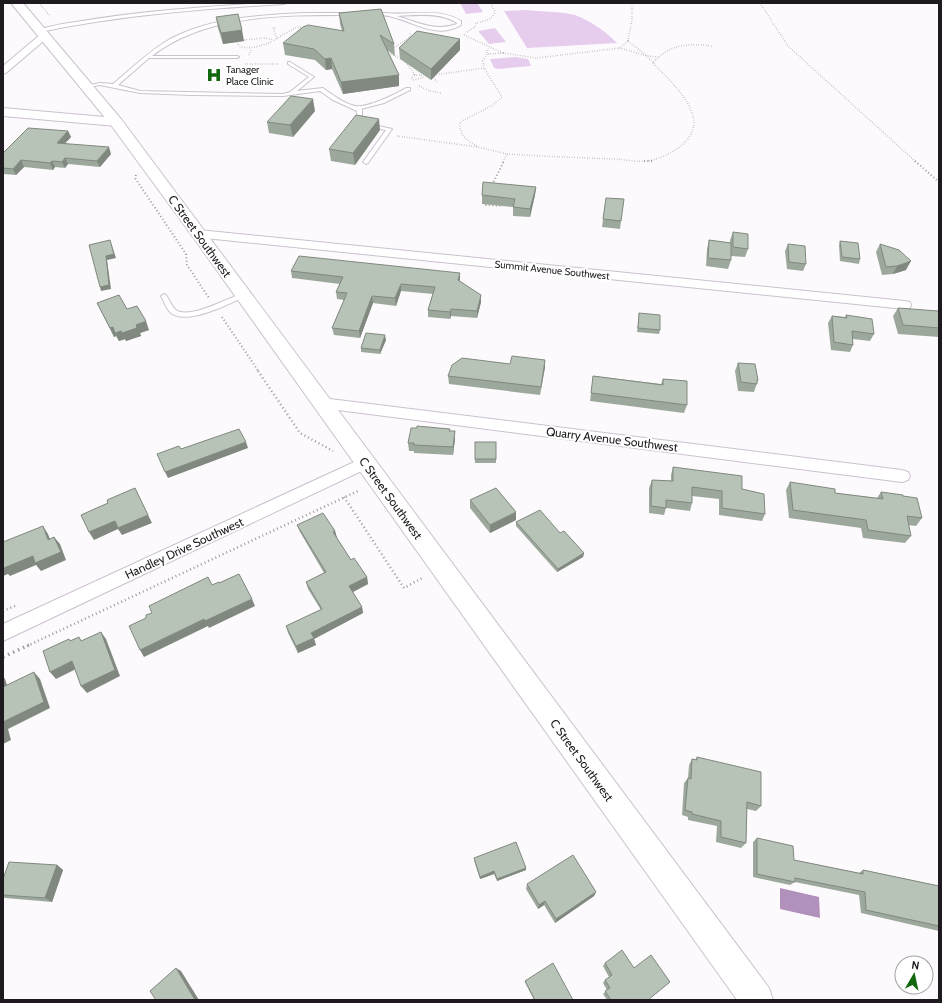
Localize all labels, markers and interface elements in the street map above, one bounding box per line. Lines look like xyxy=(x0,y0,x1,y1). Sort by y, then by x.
place label: Tanager Place Clinic xyxy=(226,63,274,88)
hospital icon: Tanager Place Clinic xyxy=(205,66,223,84)
street label: C Street Southwest xyxy=(165,192,235,280)
street label: Summit Avenue Southwest xyxy=(494,258,611,283)
street label: Quarry Avenue Southwest xyxy=(545,423,679,455)
street label: C Street Southwest xyxy=(356,454,426,542)
street label: Handley Drive Southwest xyxy=(122,514,246,582)
street label: C Street Southwest xyxy=(547,716,617,804)
north arrow xyxy=(894,955,934,995)
text: N xyxy=(911,958,921,973)

